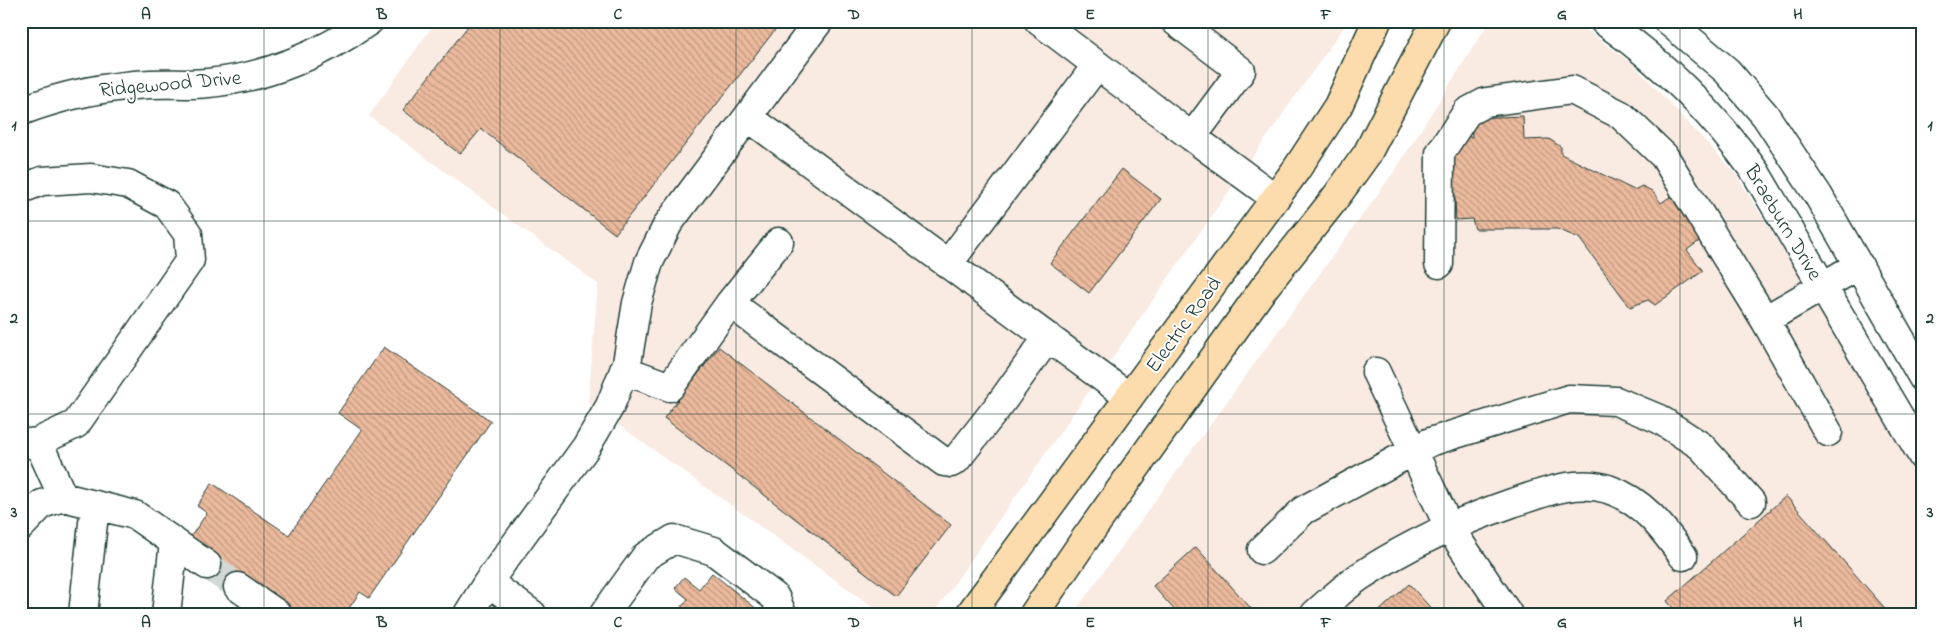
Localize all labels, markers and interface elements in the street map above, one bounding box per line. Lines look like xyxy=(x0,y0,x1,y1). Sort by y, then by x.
text: A xyxy=(141,3,151,27)
text: B xyxy=(376,3,388,27)
text: C xyxy=(614,3,623,27)
text: D xyxy=(847,3,860,27)
text: E xyxy=(1085,3,1095,27)
text: F xyxy=(1320,3,1332,27)
text: G xyxy=(1557,3,1567,27)
text: H xyxy=(1793,3,1803,27)
street label: Ridgewood Drive xyxy=(98,64,243,108)
text: 1 xyxy=(11,114,17,138)
text: 1 xyxy=(1927,114,1933,138)
street label: Braeburn Drive xyxy=(1735,159,1829,287)
street label: Electric Road xyxy=(1139,271,1230,380)
text: 2 xyxy=(9,307,18,331)
text: 2 xyxy=(1925,307,1934,331)
text: 3 xyxy=(10,501,18,525)
text: 3 xyxy=(1926,501,1934,525)
text: A xyxy=(141,611,151,635)
text: B xyxy=(376,611,388,635)
text: C xyxy=(614,611,623,635)
text: D xyxy=(847,611,860,635)
text: E xyxy=(1085,611,1095,635)
text: F xyxy=(1320,611,1332,635)
text: G xyxy=(1557,611,1567,635)
text: H xyxy=(1793,611,1803,635)

